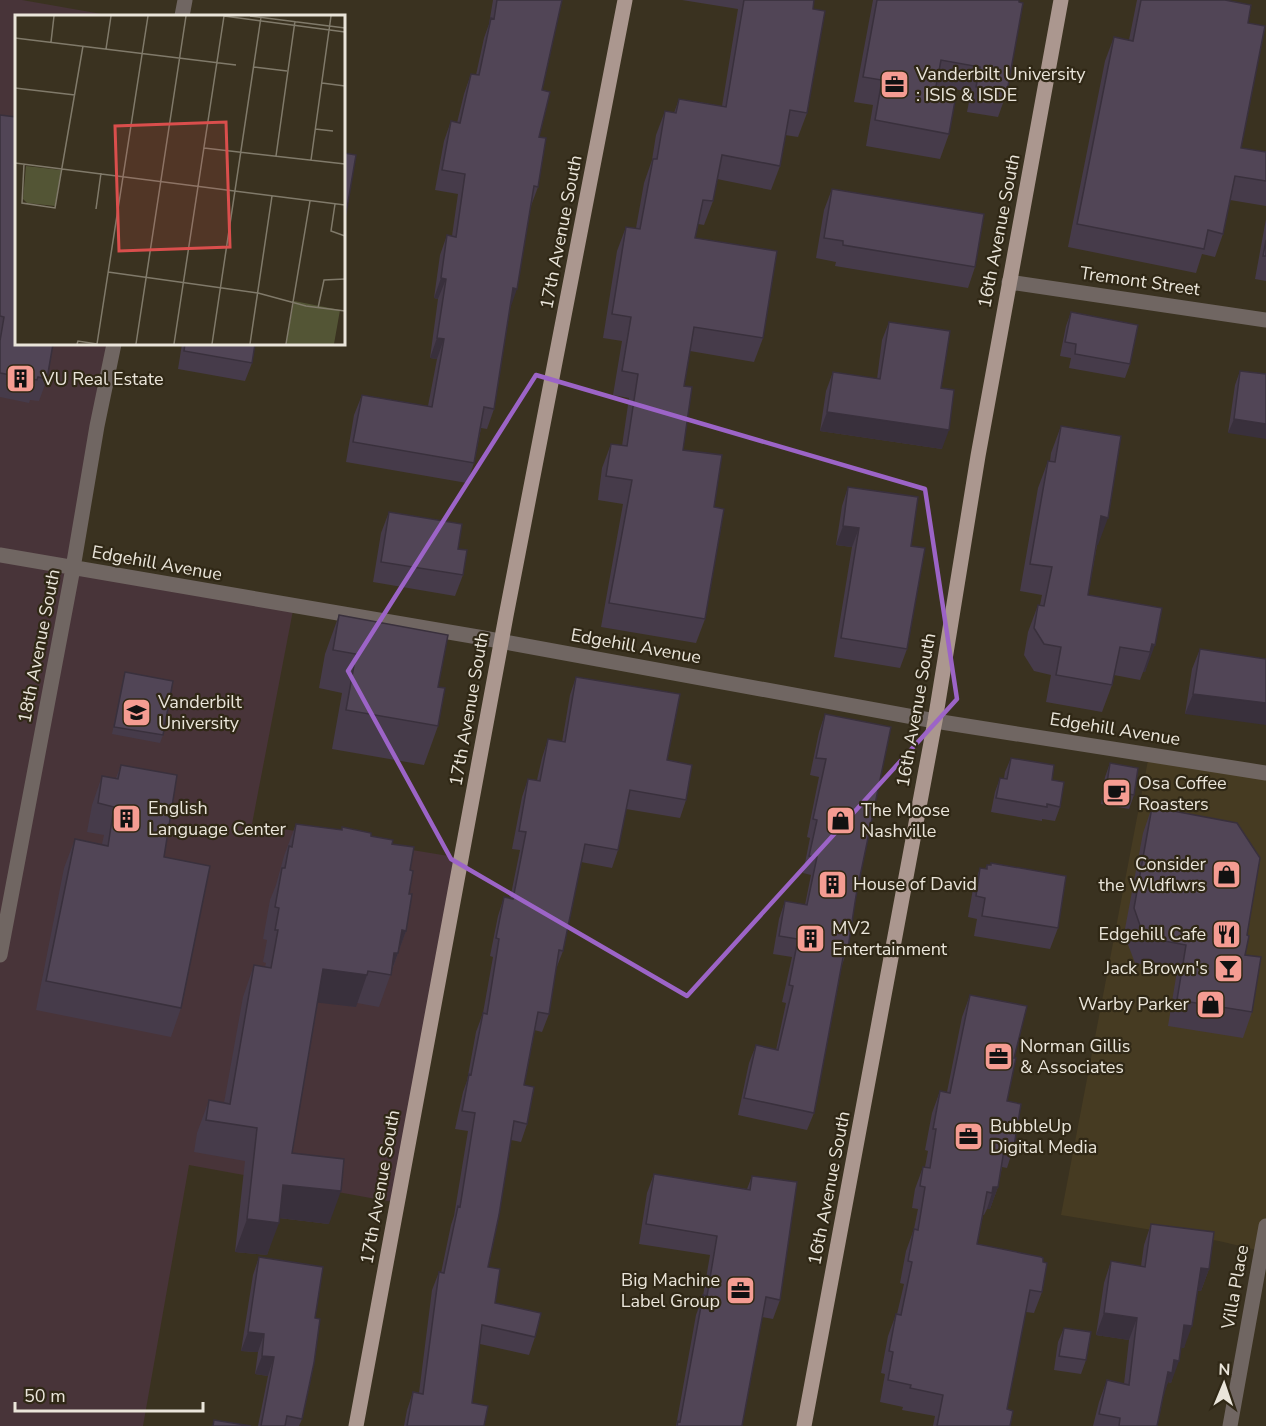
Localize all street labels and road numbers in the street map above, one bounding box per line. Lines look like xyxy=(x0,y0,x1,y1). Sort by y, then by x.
street label: 16th Avenue South xyxy=(972,152,1026,310)
street label: 17th Avenue South xyxy=(534,153,588,311)
street label: Tremont Street xyxy=(1078,261,1202,301)
street label: Edgehill Avenue xyxy=(90,540,224,586)
street label: 18th Avenue South xyxy=(12,567,66,725)
street label: Edgehill Avenue xyxy=(569,623,703,669)
street label: 17th Avenue South xyxy=(444,630,494,788)
street label: 16th Avenue South xyxy=(891,631,941,789)
street label: Edgehill Avenue xyxy=(1048,707,1182,751)
street label: 17th Avenue South xyxy=(355,1108,405,1266)
street label: 16th Avenue South xyxy=(802,1109,856,1267)
street label: Villa Place xyxy=(1216,1243,1254,1332)

